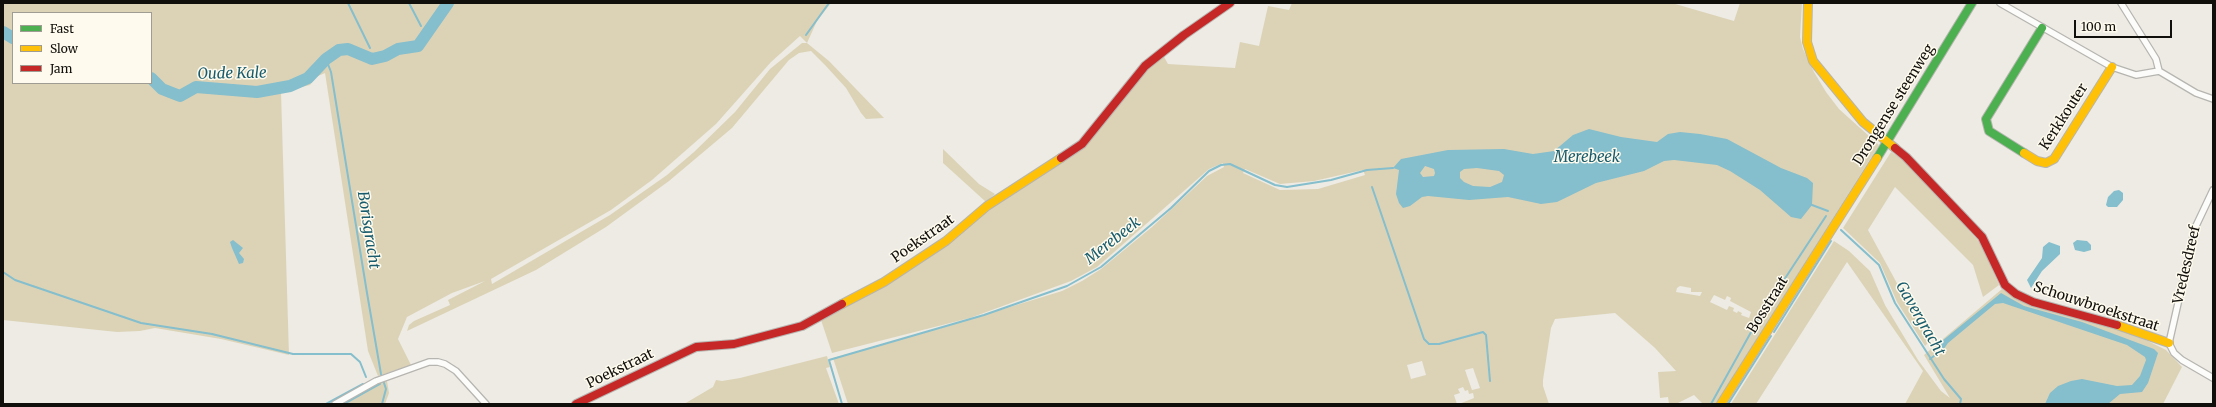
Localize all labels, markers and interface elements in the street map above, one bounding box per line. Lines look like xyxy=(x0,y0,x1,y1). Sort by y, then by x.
legend xyxy=(12,12,152,84)
scale bar xyxy=(2076,12,2174,38)
text: 100 m xyxy=(2081,19,2116,34)
text: Fast xyxy=(50,21,74,36)
text: Slow xyxy=(50,41,78,56)
street label: Drongense steenweg xyxy=(1850,41,1938,169)
text: Jam xyxy=(50,61,72,76)
water label: Oude Kale xyxy=(197,64,267,84)
street label: Kerkkouter xyxy=(2036,81,2092,153)
water label: Merebeek xyxy=(1554,149,1620,167)
water label: Borisgracht xyxy=(353,190,383,270)
street label: Poekstraat xyxy=(888,211,958,267)
water label: Merebeek xyxy=(1081,214,1145,268)
street label: Vredesdreef xyxy=(2170,224,2204,306)
street label: Bosstraat xyxy=(1744,274,1792,336)
water label: Gavergracht xyxy=(1891,279,1949,359)
street label: Schouwbroekstraat xyxy=(2031,279,2161,335)
street label: Poekstraat xyxy=(584,346,656,392)

